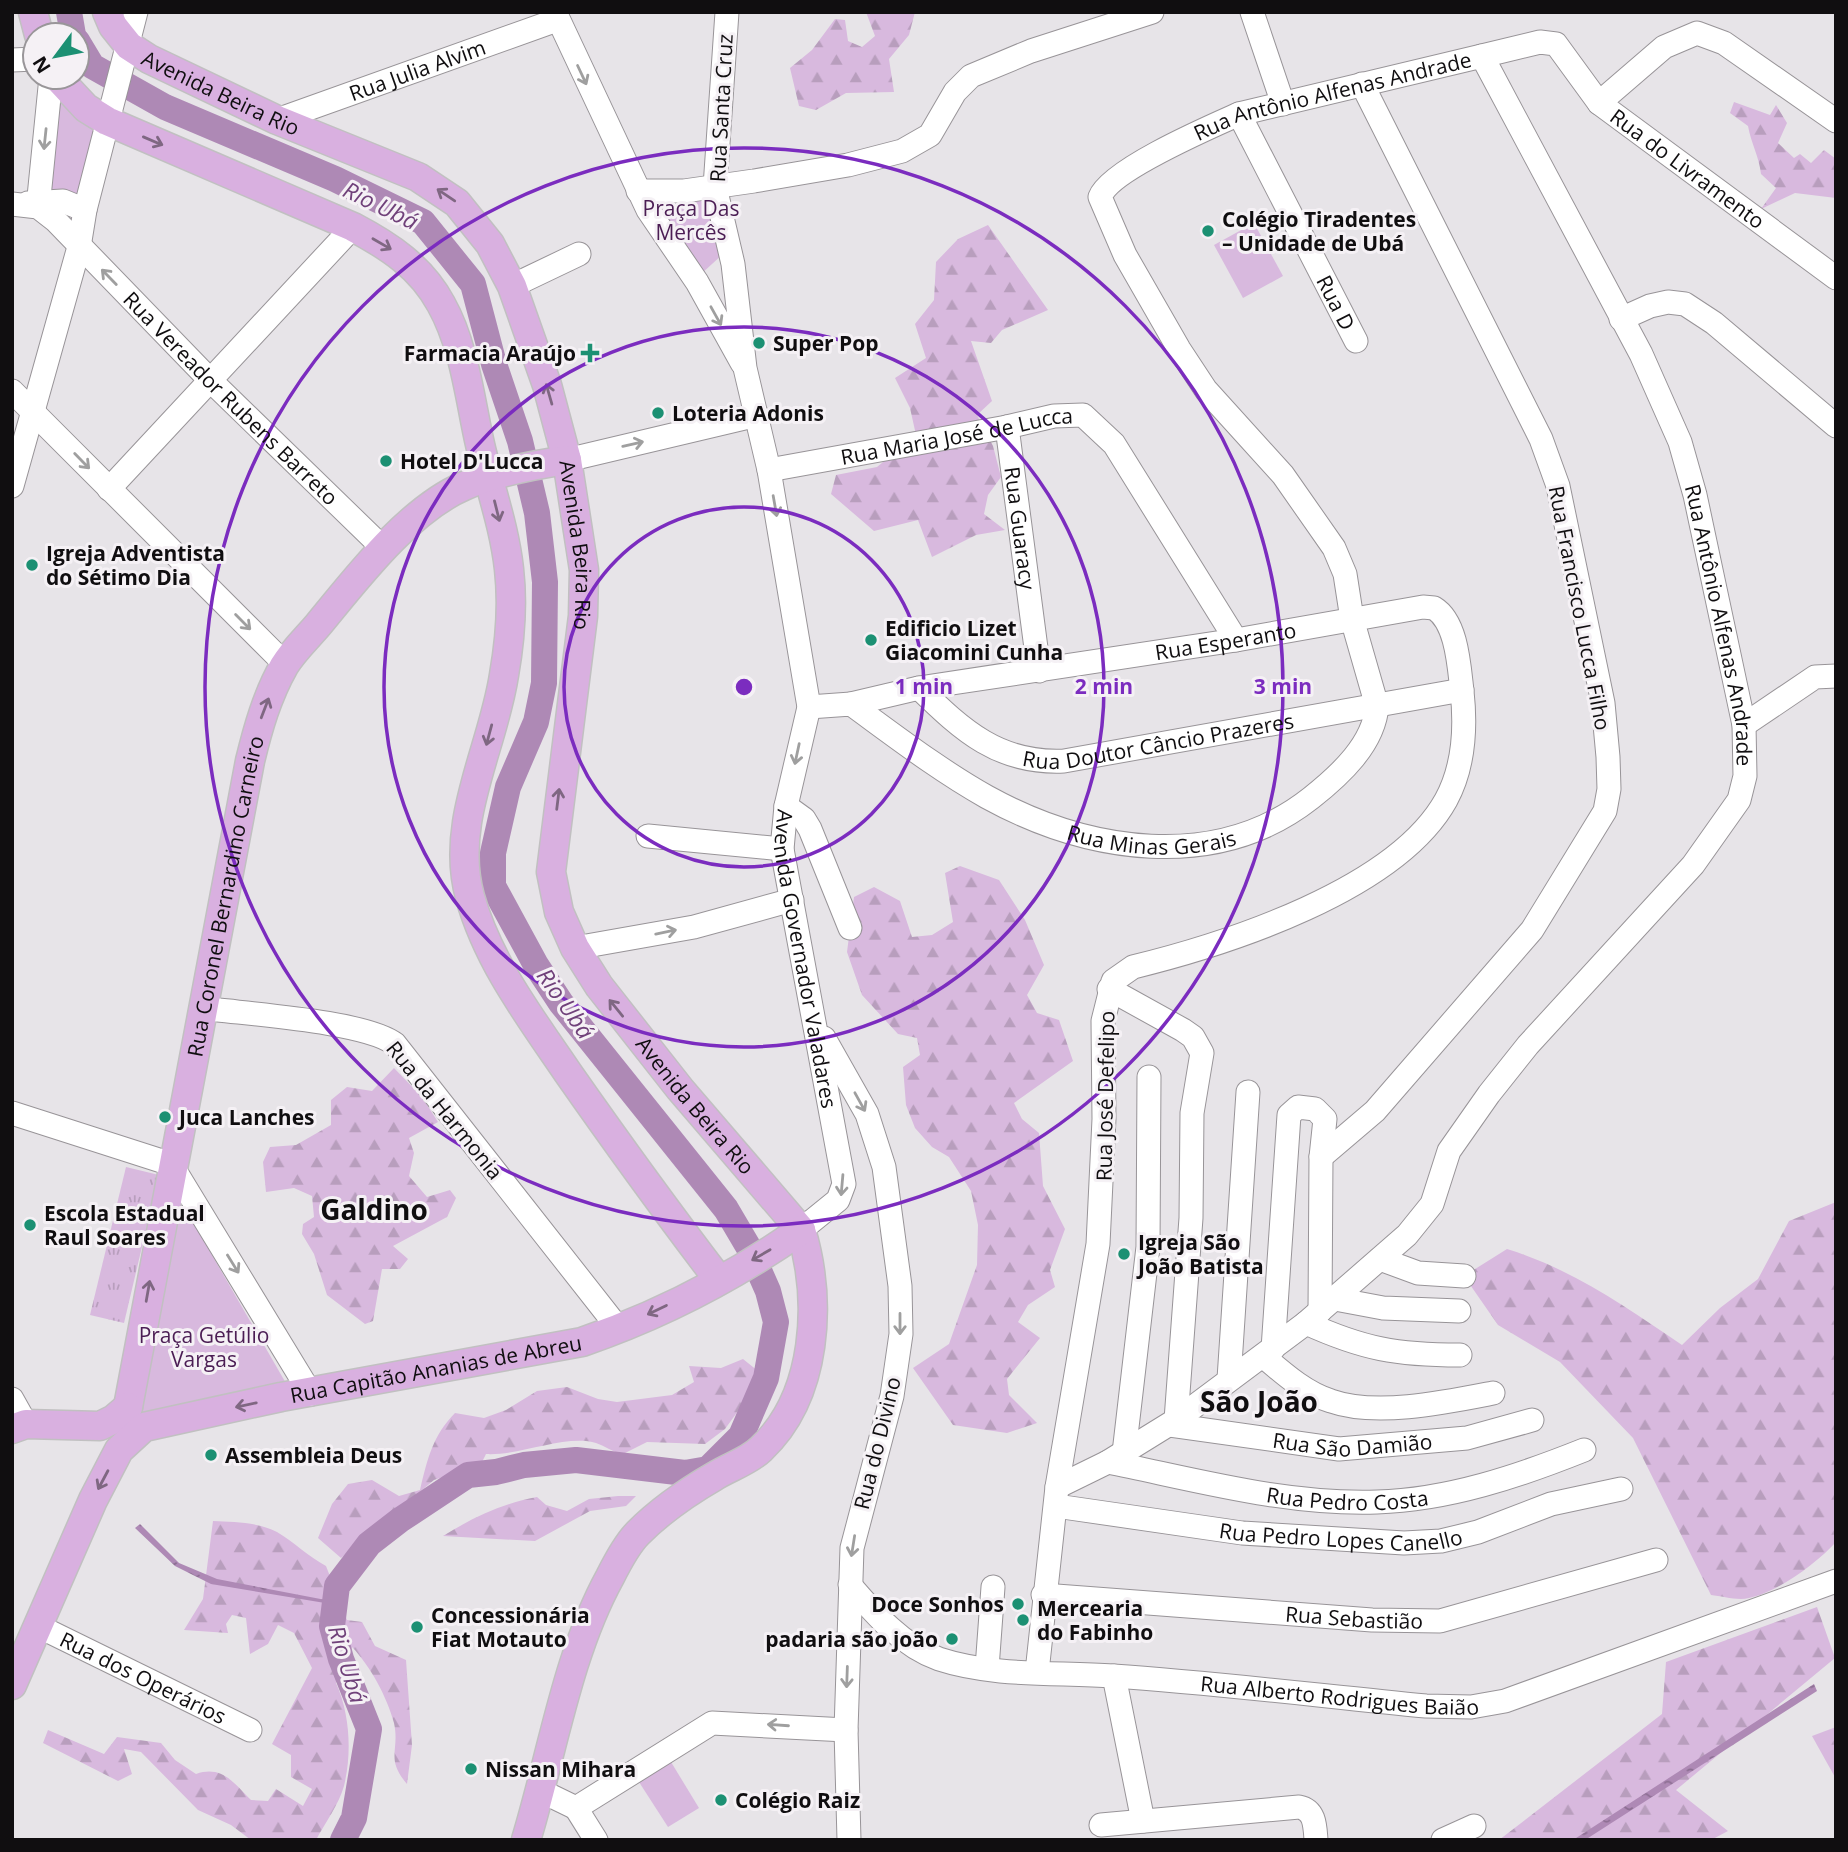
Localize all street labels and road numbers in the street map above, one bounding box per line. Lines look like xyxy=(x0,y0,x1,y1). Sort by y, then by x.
street label: Rua Julia Alvim xyxy=(345,33,489,107)
street label: Rua Santa Cruz xyxy=(703,33,739,183)
street label: Avenida Beira Rio xyxy=(137,44,304,142)
street label: Rua Antônio Alfenas Andrade xyxy=(1189,45,1474,147)
street label: Rua do Livramento xyxy=(1605,102,1771,235)
street label: Rua D xyxy=(1310,270,1362,335)
street label: Rua Vereador Rubens Barreto xyxy=(118,285,344,511)
street label: Rua Maria José de Lucca xyxy=(838,401,1073,471)
street label: Avenida Beira Rio xyxy=(553,458,598,632)
street label: Rua Guaracy xyxy=(998,465,1042,592)
street label: Rua Antônio Alfenas Andrade xyxy=(1679,481,1759,766)
street label: Rua Francisco Lucca Filho xyxy=(1543,483,1617,733)
street label: Rua Esperanto xyxy=(1153,616,1298,666)
street label: Rua Doutor Câncio Prazeres xyxy=(1020,706,1296,775)
street label: Rua Coronel Bernardino Carneiro xyxy=(180,732,270,1059)
street label: Avenida Governador Valadares xyxy=(768,808,844,1110)
street label: Rua Minas Gerais xyxy=(1064,818,1239,861)
street label: Rua José Defelipo xyxy=(1090,1011,1120,1181)
street label: Avenida Beira Rio xyxy=(630,1031,761,1180)
street label: Rua da Harmonia xyxy=(380,1035,510,1185)
street label: Rua Capitão Ananias de Abreu xyxy=(288,1328,584,1409)
street label: Rua do Divino xyxy=(847,1374,907,1512)
street label: Rua São Damião xyxy=(1271,1426,1433,1463)
street label: Rua Pedro Costa xyxy=(1265,1480,1430,1516)
street label: Rua Pedro Lopes Canello xyxy=(1217,1516,1465,1557)
street label: Rua Sebastião xyxy=(1284,1599,1423,1635)
street label: Rua dos Operários xyxy=(55,1625,231,1730)
street label: Rua Alberto Rodrigues Baião xyxy=(1199,1669,1481,1722)

